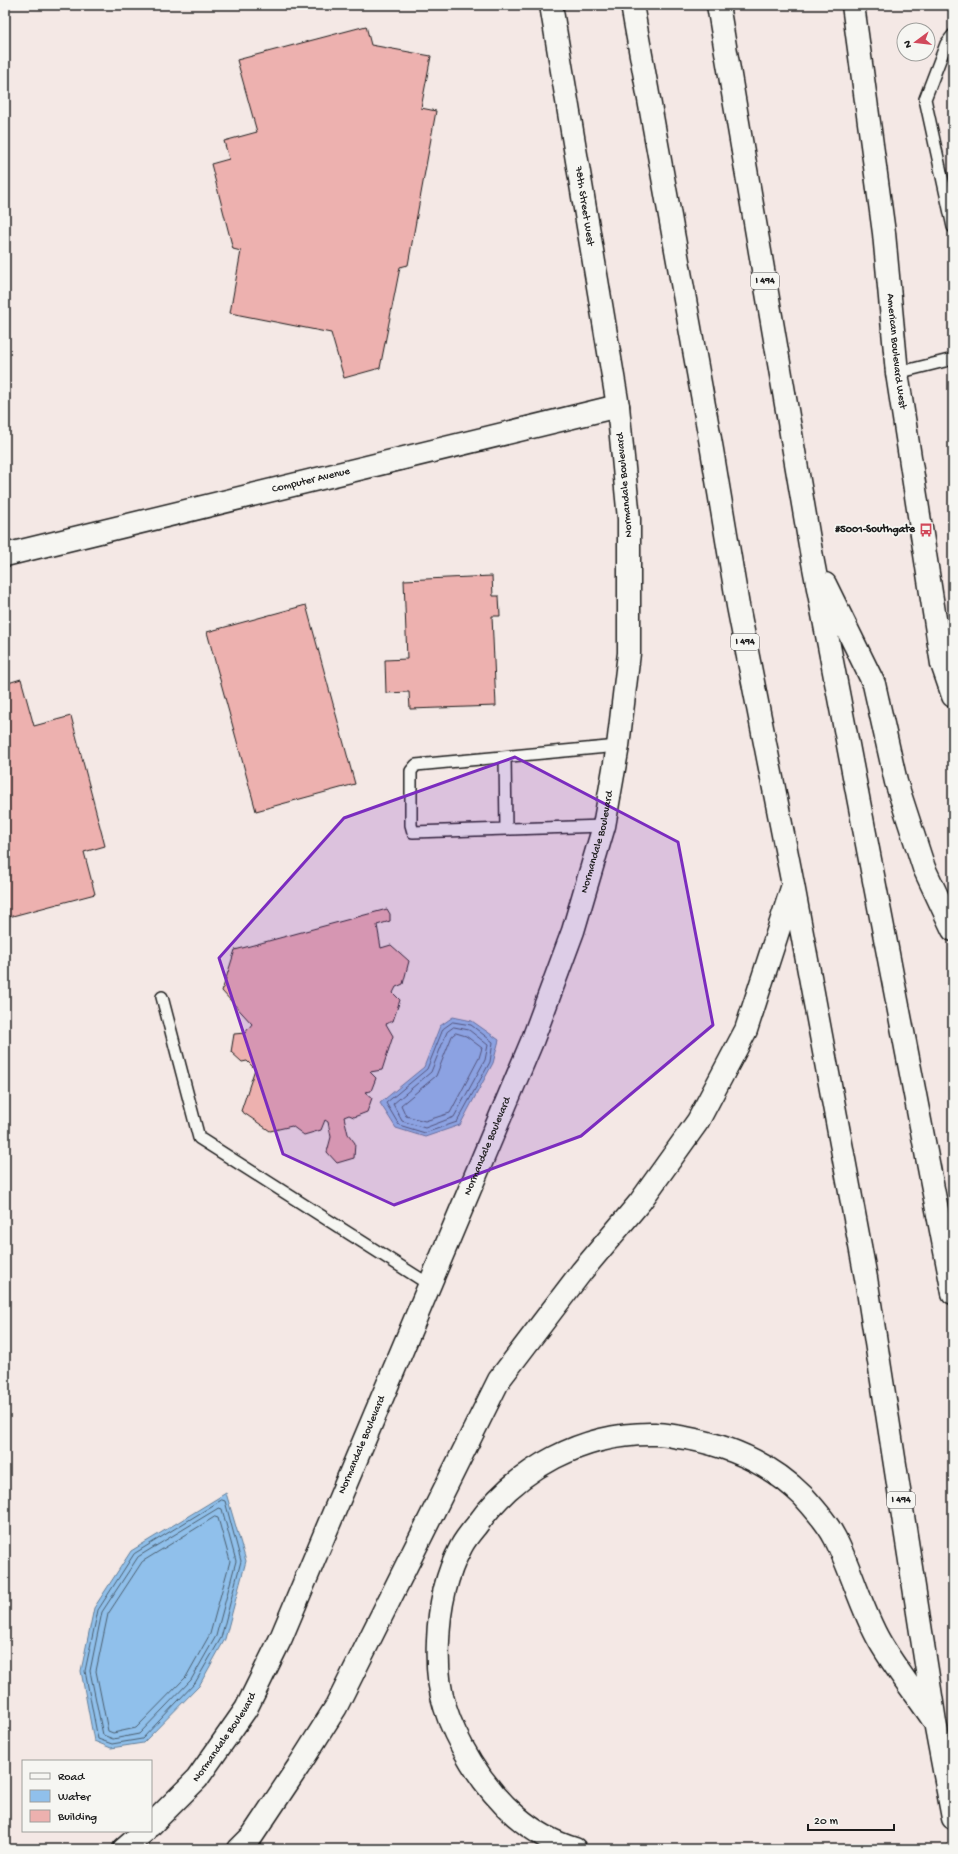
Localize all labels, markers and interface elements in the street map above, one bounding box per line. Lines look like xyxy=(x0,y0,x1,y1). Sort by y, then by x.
north arrow xyxy=(896,22,936,62)
text: N xyxy=(902,39,915,49)
street label: 78th Street West xyxy=(572,164,596,248)
road number: I 494 xyxy=(751,273,779,289)
street label: American Boulevard West xyxy=(884,293,909,411)
street label: Normandale Boulevard xyxy=(614,431,636,538)
street label: Computer Avenue xyxy=(271,465,352,496)
bus stop icon: #5001-Southgate xyxy=(918,522,934,538)
place label: #5001-Southgate xyxy=(835,523,916,537)
road number: I 494 xyxy=(731,634,759,650)
street label: Normandale Boulevard xyxy=(578,789,616,895)
street label: Normandale Boulevard xyxy=(462,1094,514,1197)
street label: Normandale Boulevard xyxy=(336,1393,389,1496)
road number: I 494 xyxy=(887,1492,915,1508)
street label: Normandale Boulevard xyxy=(191,1690,260,1785)
legend xyxy=(22,1760,152,1832)
text: Road xyxy=(58,1771,85,1785)
text: Water xyxy=(58,1791,92,1805)
scale bar xyxy=(808,1806,894,1832)
text: Building xyxy=(57,1811,97,1825)
text: 20 m xyxy=(814,1815,839,1829)

